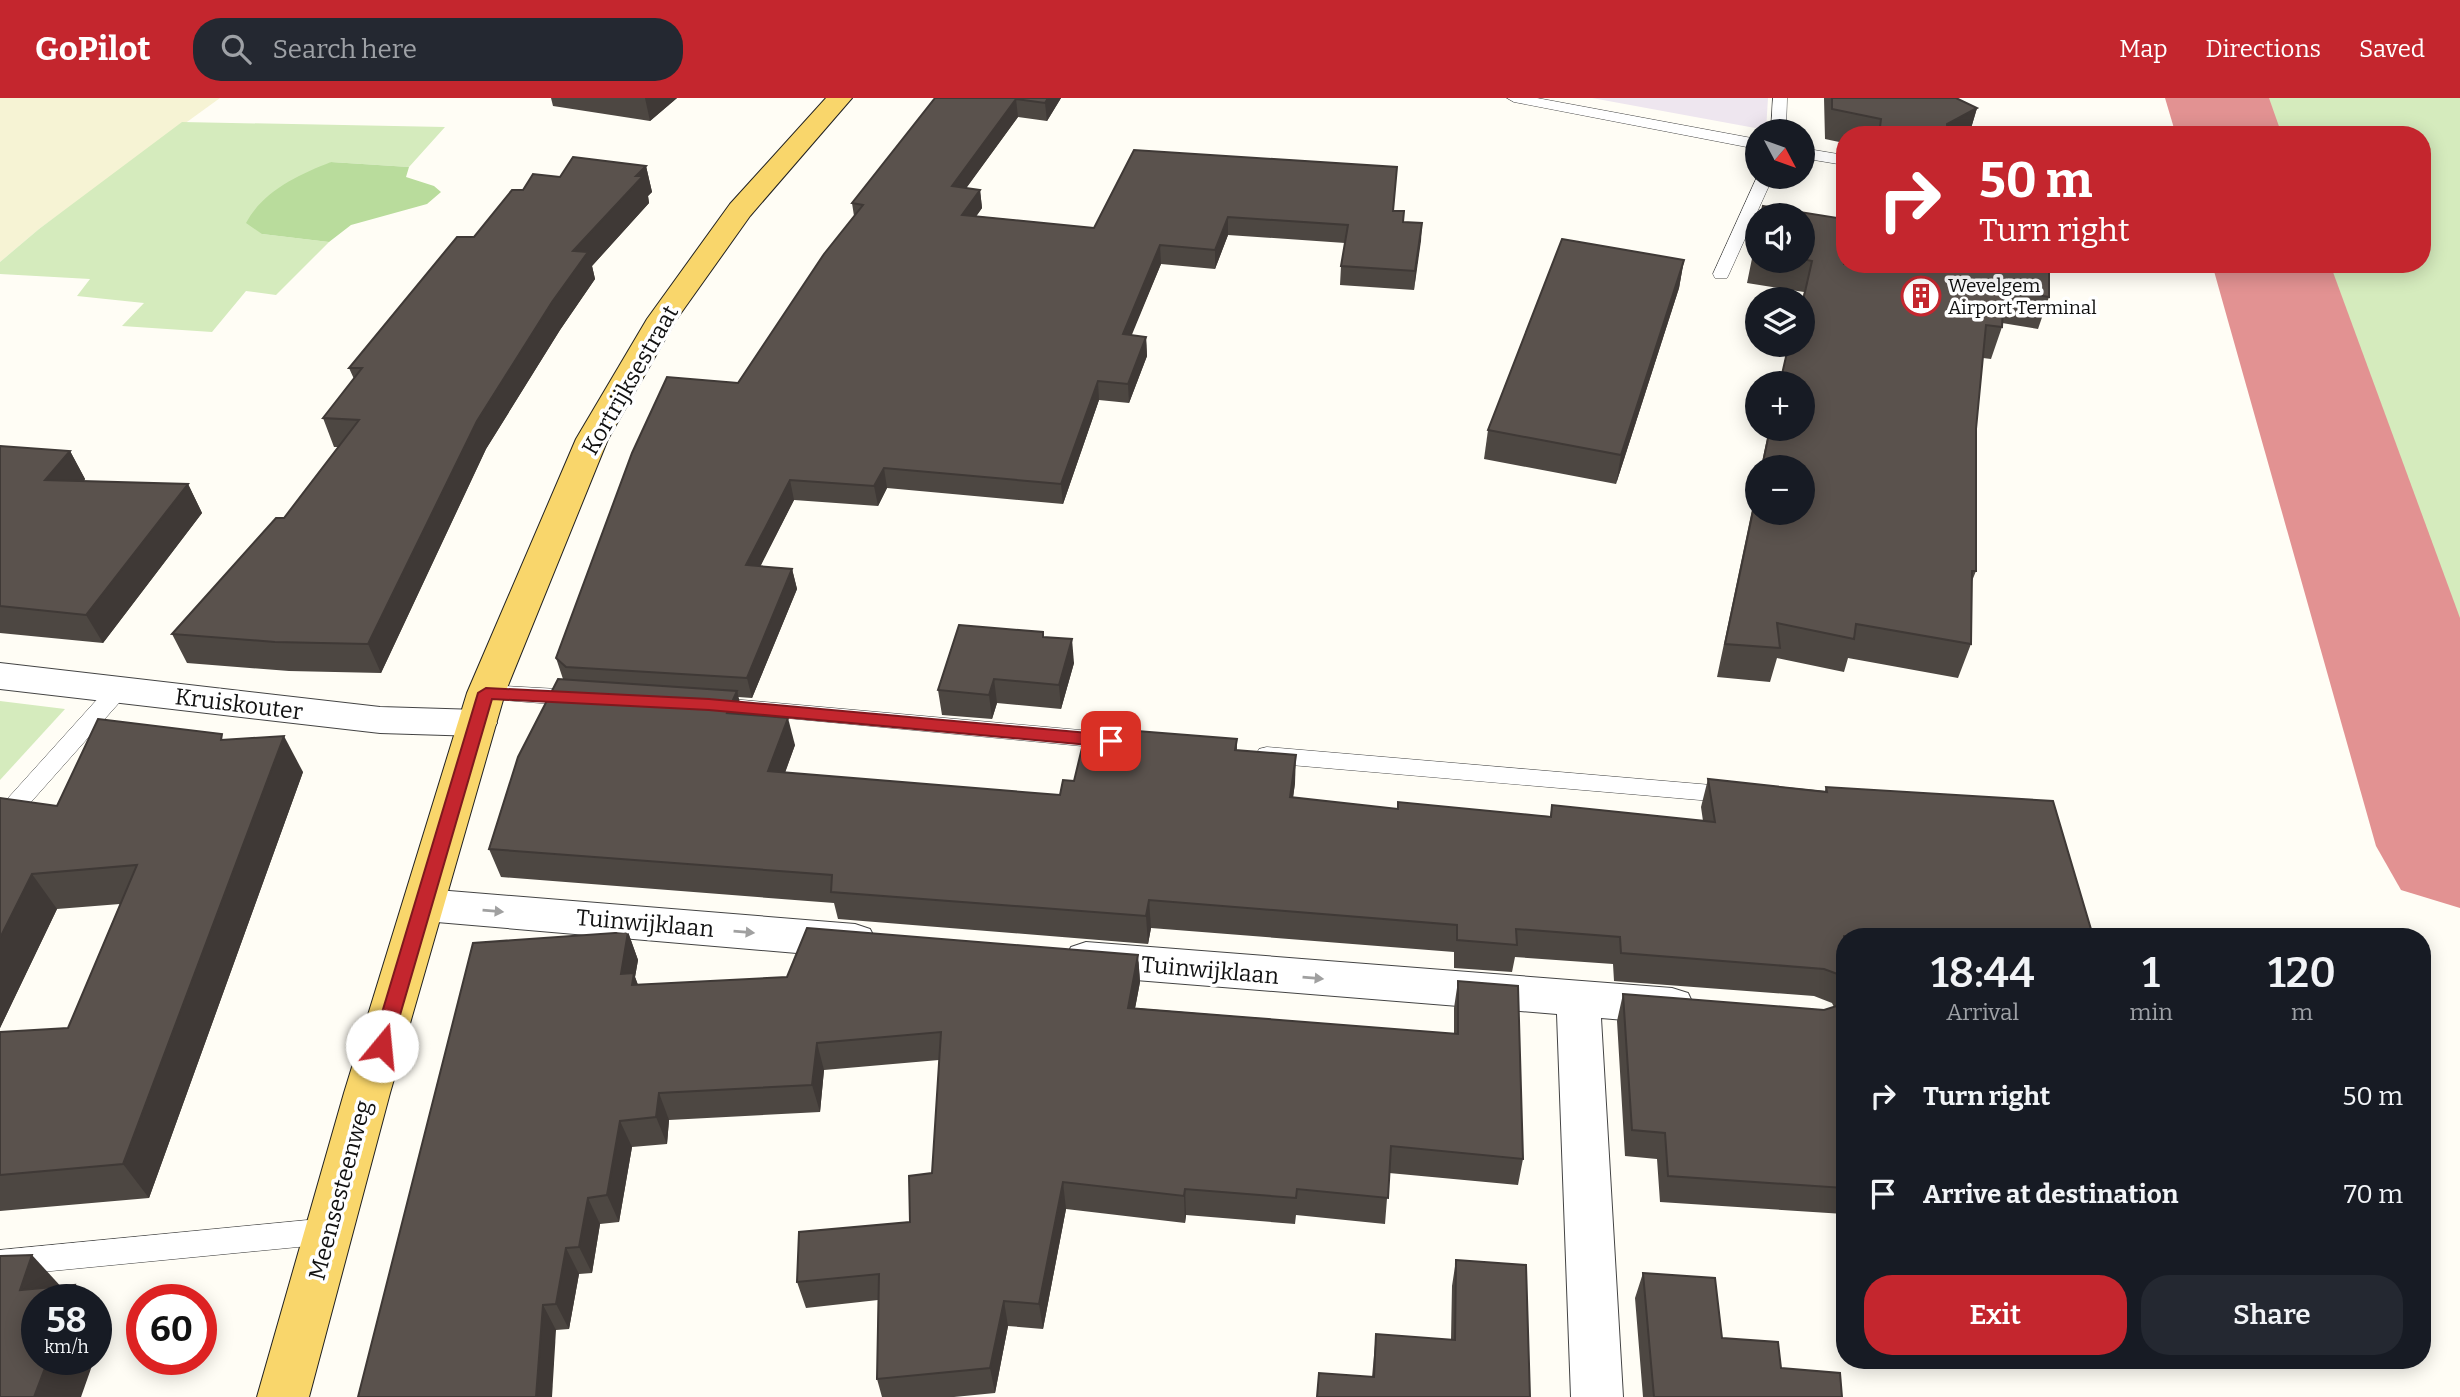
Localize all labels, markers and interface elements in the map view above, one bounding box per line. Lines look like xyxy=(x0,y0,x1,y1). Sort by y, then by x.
search box xyxy=(193,18,683,81)
text: GoPilot xyxy=(35,29,151,69)
icon: search xyxy=(217,30,255,68)
text: Search here xyxy=(273,34,417,65)
text: Map xyxy=(2119,35,2168,63)
text: Directions xyxy=(2206,35,2321,63)
text: Saved xyxy=(2359,35,2425,63)
north arrow xyxy=(1745,119,1815,189)
map controls xyxy=(1745,119,1815,525)
text: 50 m xyxy=(1979,151,2092,210)
icon: right xyxy=(1864,154,1955,245)
button: sound xyxy=(1745,203,1815,273)
text: Turn right xyxy=(1979,211,2130,249)
place label: Wevelgem Airport Terminal xyxy=(1948,274,2097,319)
building icon: Wevelgem Airport Terminal xyxy=(1900,275,1942,317)
button: layers xyxy=(1745,287,1815,357)
street label: Kortrijksestraat xyxy=(576,300,684,460)
button: + xyxy=(1745,371,1815,441)
button: − xyxy=(1745,455,1815,525)
street label: Kruiskouter xyxy=(173,682,305,726)
pin xyxy=(1081,711,1141,771)
icon: arrive xyxy=(1092,722,1130,760)
street label: Tuinwijklaan xyxy=(575,903,715,943)
one-way arrow xyxy=(482,906,504,917)
one-way arrow xyxy=(733,927,755,938)
text: 18:44 xyxy=(1931,948,2034,998)
text: 1 xyxy=(2142,948,2160,998)
text: 120 xyxy=(2268,948,2336,998)
street label: Tuinwijklaan xyxy=(1140,950,1280,990)
one-way arrow xyxy=(1302,973,1324,984)
text: Arrival xyxy=(1946,998,2019,1026)
text: min xyxy=(2130,998,2173,1026)
text: m xyxy=(2291,998,2313,1026)
position arrow xyxy=(345,1009,419,1083)
icon: right xyxy=(1864,1077,1902,1115)
text: Turn right xyxy=(1923,1081,2050,1112)
text: 50 m xyxy=(2342,1081,2403,1112)
street label: Meensesteenweg xyxy=(303,1097,377,1283)
icon: arrive xyxy=(1864,1175,1902,1213)
text: Arrive at destination xyxy=(1923,1179,2178,1210)
text: 70 m xyxy=(2344,1179,2403,1210)
button: Exit xyxy=(1864,1275,2127,1355)
button: Share xyxy=(2141,1275,2403,1355)
speed limit sign: 60 xyxy=(126,1284,217,1375)
text: 58 xyxy=(46,1299,87,1341)
text: km/h xyxy=(44,1336,89,1358)

